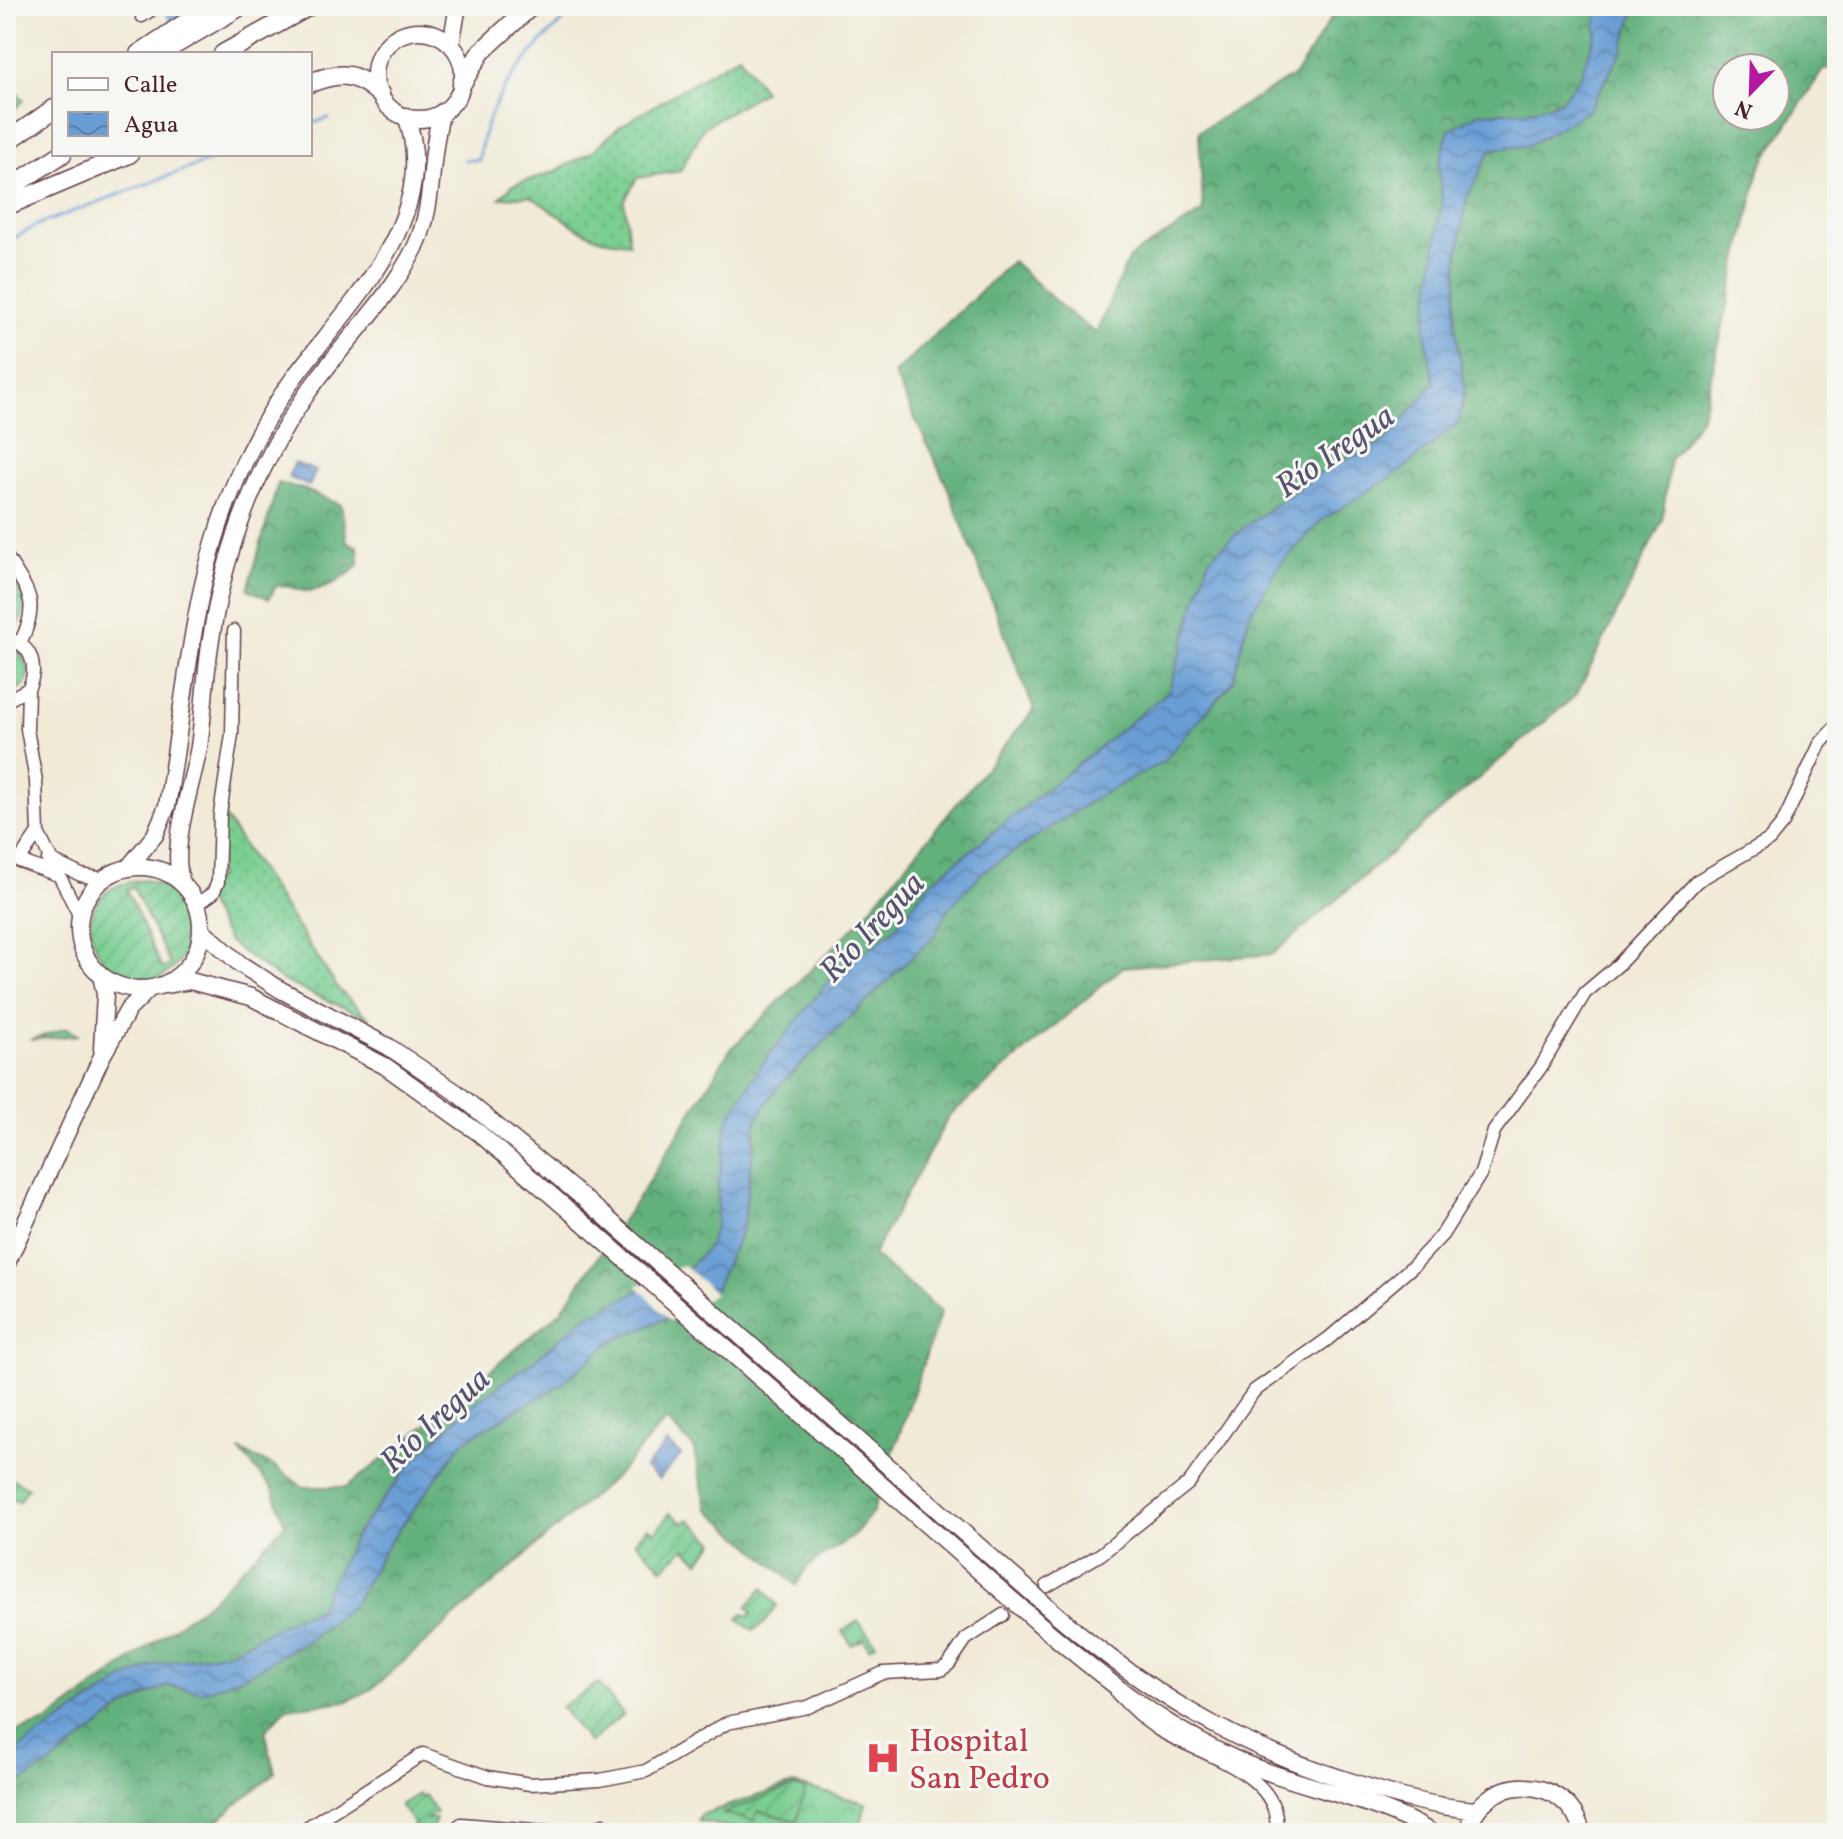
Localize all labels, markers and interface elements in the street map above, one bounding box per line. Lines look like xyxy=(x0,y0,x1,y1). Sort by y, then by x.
legend xyxy=(52,52,312,156)
north arrow xyxy=(1711,52,1791,132)
text: Calle xyxy=(124,69,177,103)
text: N xyxy=(1731,91,1758,125)
text: Agua xyxy=(124,109,179,143)
water label: Río Iregua xyxy=(1267,395,1405,511)
water label: Río Iregua xyxy=(810,863,937,994)
water label: Río Iregua xyxy=(371,1358,502,1485)
place label: Hospital San Pedro xyxy=(909,1721,1050,1802)
hospital icon: Hospital San Pedro xyxy=(864,1739,902,1777)

